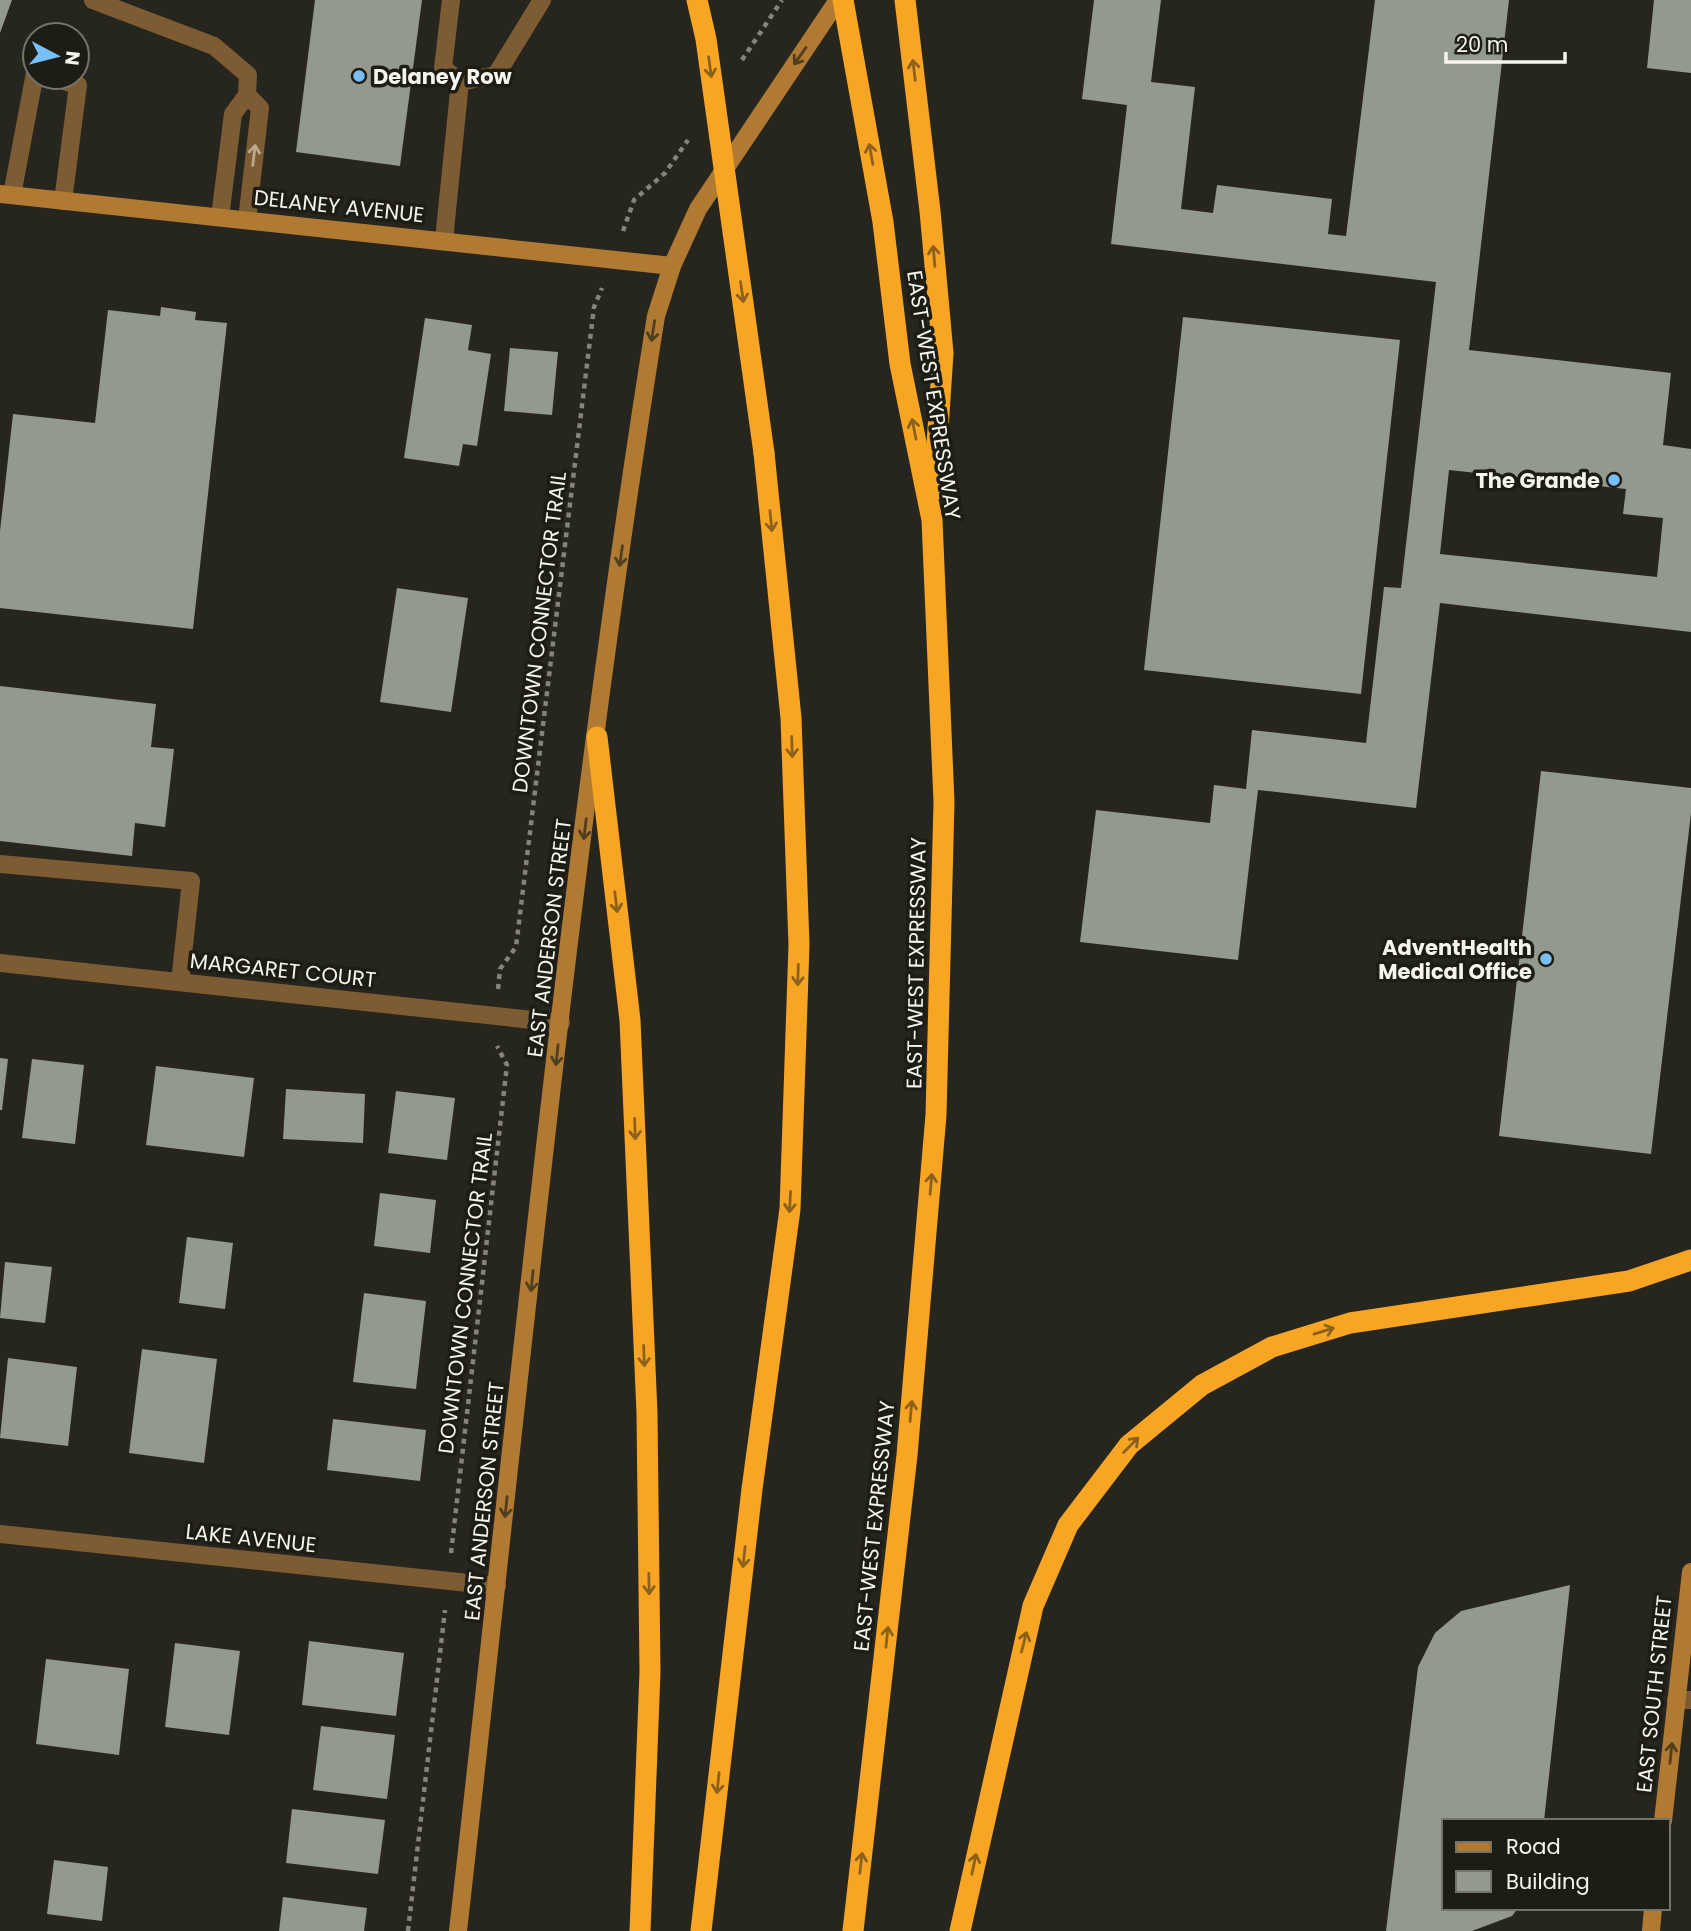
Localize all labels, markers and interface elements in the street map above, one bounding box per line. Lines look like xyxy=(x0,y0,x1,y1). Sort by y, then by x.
north arrow xyxy=(21,21,91,91)
scale bar xyxy=(1446,21,1565,65)
text: 20 m xyxy=(1456,30,1509,59)
one-way arrow xyxy=(793,46,807,65)
text: N xyxy=(58,49,87,67)
one-way arrow xyxy=(704,55,717,78)
one-way arrow xyxy=(907,59,920,82)
place label: Delaney Row xyxy=(373,62,513,91)
marker: Delaney Row xyxy=(351,68,367,84)
one-way arrow xyxy=(863,143,877,166)
one-way arrow xyxy=(247,144,260,167)
street label: DELANEY AVENUE xyxy=(252,183,426,229)
one-way arrow xyxy=(928,246,941,268)
street label: EAST-WEST EXPRESSWAY xyxy=(900,268,968,522)
one-way arrow xyxy=(735,280,748,303)
one-way arrow xyxy=(646,319,659,342)
one-way arrow xyxy=(906,418,920,441)
place label: The Grande xyxy=(1475,466,1600,495)
street label: DOWNTOWN CONNECTOR TRAIL xyxy=(505,470,573,794)
marker: The Grande xyxy=(1606,472,1622,488)
one-way arrow xyxy=(765,509,778,532)
one-way arrow xyxy=(615,544,628,567)
one-way arrow xyxy=(786,736,799,759)
street label: EAST ANDERSON STREET xyxy=(520,817,578,1059)
one-way arrow xyxy=(579,817,592,840)
street label: EAST-WEST EXPRESSWAY xyxy=(899,837,933,1089)
one-way arrow xyxy=(610,890,623,913)
place label: AdventHealth Medical Office xyxy=(1378,933,1532,986)
street label: MARGARET COURT xyxy=(188,946,378,994)
marker: AdventHealth Medical Office xyxy=(1538,951,1554,967)
one-way arrow xyxy=(792,963,805,986)
one-way arrow xyxy=(551,1043,564,1066)
one-way arrow xyxy=(628,1117,641,1140)
street label: DOWNTOWN CONNECTOR TRAIL xyxy=(431,1131,499,1455)
one-way arrow xyxy=(925,1174,938,1196)
one-way arrow xyxy=(783,1190,796,1213)
one-way arrow xyxy=(525,1269,538,1292)
one-way arrow xyxy=(1313,1324,1335,1337)
one-way arrow xyxy=(638,1344,651,1367)
street label: EAST ANDERSON STREET xyxy=(457,1380,511,1622)
street label: EAST-WEST EXPRESSWAY xyxy=(846,1399,902,1653)
one-way arrow xyxy=(905,1400,918,1423)
one-way arrow xyxy=(1122,1437,1139,1454)
one-way arrow xyxy=(499,1495,512,1518)
street label: LAKE AVENUE xyxy=(184,1517,318,1559)
one-way arrow xyxy=(737,1545,750,1568)
one-way arrow xyxy=(642,1572,656,1595)
street label: EAST SOUTH STREET xyxy=(1629,1594,1679,1794)
one-way arrow xyxy=(880,1626,893,1649)
one-way arrow xyxy=(1018,1632,1031,1654)
one-way arrow xyxy=(1664,1742,1677,1765)
one-way arrow xyxy=(712,1771,725,1794)
legend xyxy=(1442,1819,1670,1910)
text: Road xyxy=(1506,1832,1561,1861)
one-way arrow xyxy=(855,1852,868,1875)
one-way arrow xyxy=(967,1853,981,1876)
text: Building xyxy=(1506,1867,1590,1896)

